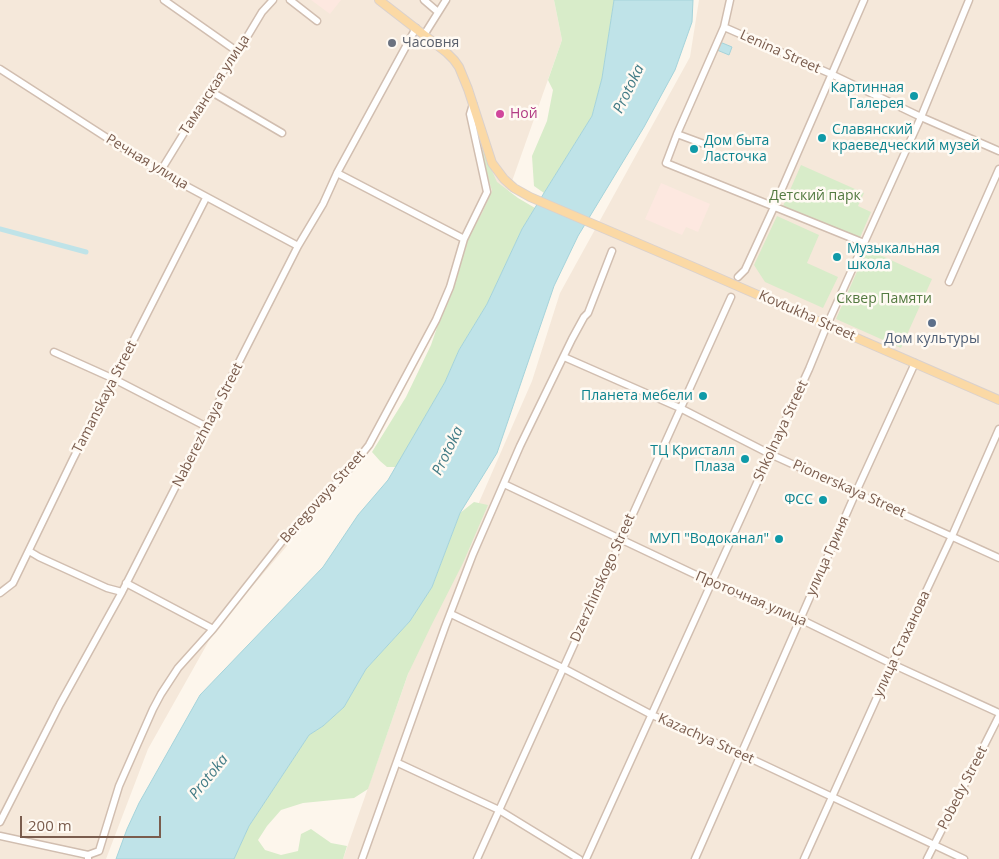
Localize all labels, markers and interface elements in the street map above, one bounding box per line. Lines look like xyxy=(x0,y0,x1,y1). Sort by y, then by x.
street label: Lenina Street xyxy=(737,27,823,77)
street label: Таманская улица xyxy=(176,32,254,138)
place label: Часовня xyxy=(402,35,459,51)
marker: Часовня xyxy=(386,37,398,49)
water label: Protoka xyxy=(609,62,649,116)
place label: Картинная Галерея xyxy=(830,80,904,112)
marker: Картинная Галерея xyxy=(908,90,920,102)
place label: Ной xyxy=(510,106,538,122)
marker: Ной xyxy=(494,108,506,120)
place label: Славянский краеведческий музей xyxy=(832,122,980,154)
street label: Речная улица xyxy=(103,131,191,193)
marker: Славянский краеведческий музей xyxy=(816,132,828,144)
place label: Дом быта Ласточка xyxy=(704,133,769,166)
marker: Дом быта Ласточка xyxy=(688,143,700,155)
park label: Детский парк xyxy=(769,188,861,204)
place label: Музыкальная школа xyxy=(847,241,940,274)
marker: Музыкальная школа xyxy=(831,251,843,263)
street label: Kovtukha Street xyxy=(756,287,858,345)
park label: Сквер Памяти xyxy=(836,291,932,307)
marker: Дом культуры xyxy=(926,317,938,329)
place label: Дом культуры xyxy=(884,331,980,347)
street label: Tamanskaya Street xyxy=(69,338,141,456)
street label: Naberezhnaya Street xyxy=(169,360,247,490)
street label: Shkolnaya Street xyxy=(750,378,812,484)
place label: Планета мебели xyxy=(581,388,693,404)
marker: Планета мебели xyxy=(697,390,709,402)
water label: Protoka xyxy=(428,424,468,478)
place label: ТЦ Кристалл Плаза xyxy=(650,443,735,476)
street label: Beregovaya Street xyxy=(277,447,369,547)
marker: ТЦ Кристалл Плаза xyxy=(739,453,751,465)
street label: Pionerskaya Street xyxy=(790,457,908,521)
place label: ФСС xyxy=(784,492,813,508)
marker: ФСС xyxy=(817,494,829,506)
street label: Dzerzhinskogo Street xyxy=(567,511,639,645)
street label: улица Гриня xyxy=(803,514,853,598)
place label: МУП "Водоканал" xyxy=(649,531,769,547)
marker: МУП "Водоканал" xyxy=(773,533,785,545)
street label: Проточная улица xyxy=(693,568,809,630)
street label: улица Стаханова xyxy=(870,588,934,700)
street label: Kazachya Street xyxy=(655,710,757,768)
street label: Pobedy Street xyxy=(935,743,991,833)
water label: Protoka xyxy=(186,751,232,803)
scale bar xyxy=(22,806,164,838)
text: 200 m xyxy=(28,815,72,835)

